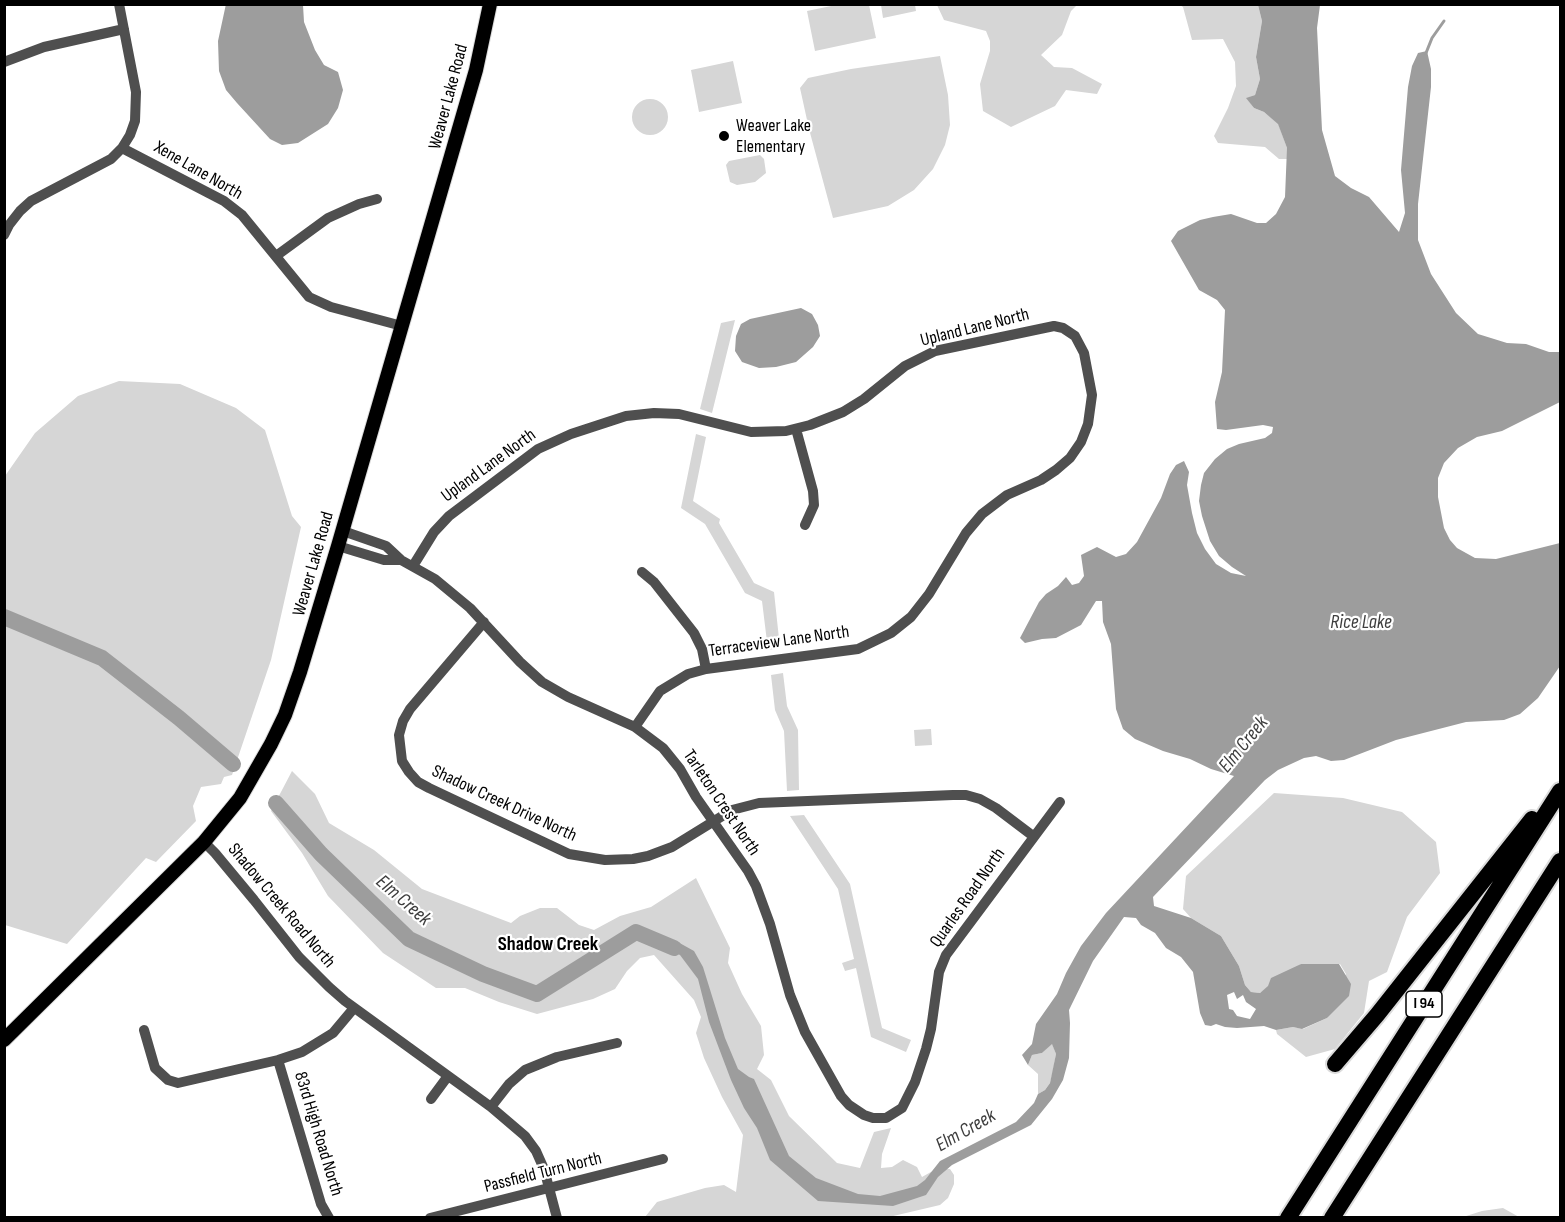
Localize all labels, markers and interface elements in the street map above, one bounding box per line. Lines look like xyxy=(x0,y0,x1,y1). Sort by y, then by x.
street label: Weaver Lake Road xyxy=(425,42,473,152)
place label: Weaver Lake Elementary xyxy=(736,115,811,158)
marker: Weaver Lake Elementary xyxy=(717,129,731,143)
street label: Xene Lane North xyxy=(150,137,246,205)
street label: Upland Lane North xyxy=(918,304,1032,352)
street label: Upland Lane North xyxy=(438,425,540,507)
street label: Weaver Lake Road xyxy=(289,509,339,619)
water label: Rice Lake xyxy=(1330,611,1392,635)
street label: Terraceview Lane North xyxy=(707,621,851,663)
water label: Elm Creek xyxy=(1214,712,1274,778)
street label: Tarleton Crest North xyxy=(678,746,764,860)
street label: Shadow Creek Drive North xyxy=(428,761,580,847)
street label: Shadow Creek Road North xyxy=(223,839,339,973)
street label: Quarles Road North xyxy=(926,844,1010,952)
water label: Elm Creek xyxy=(371,871,435,931)
district label: Shadow Creek xyxy=(498,933,598,957)
road number: I 94 xyxy=(1406,991,1442,1017)
street label: 83rd High Road North xyxy=(289,1069,347,1199)
water label: Elm Creek xyxy=(932,1104,1000,1158)
street label: Passfield Turn North xyxy=(482,1148,604,1198)

